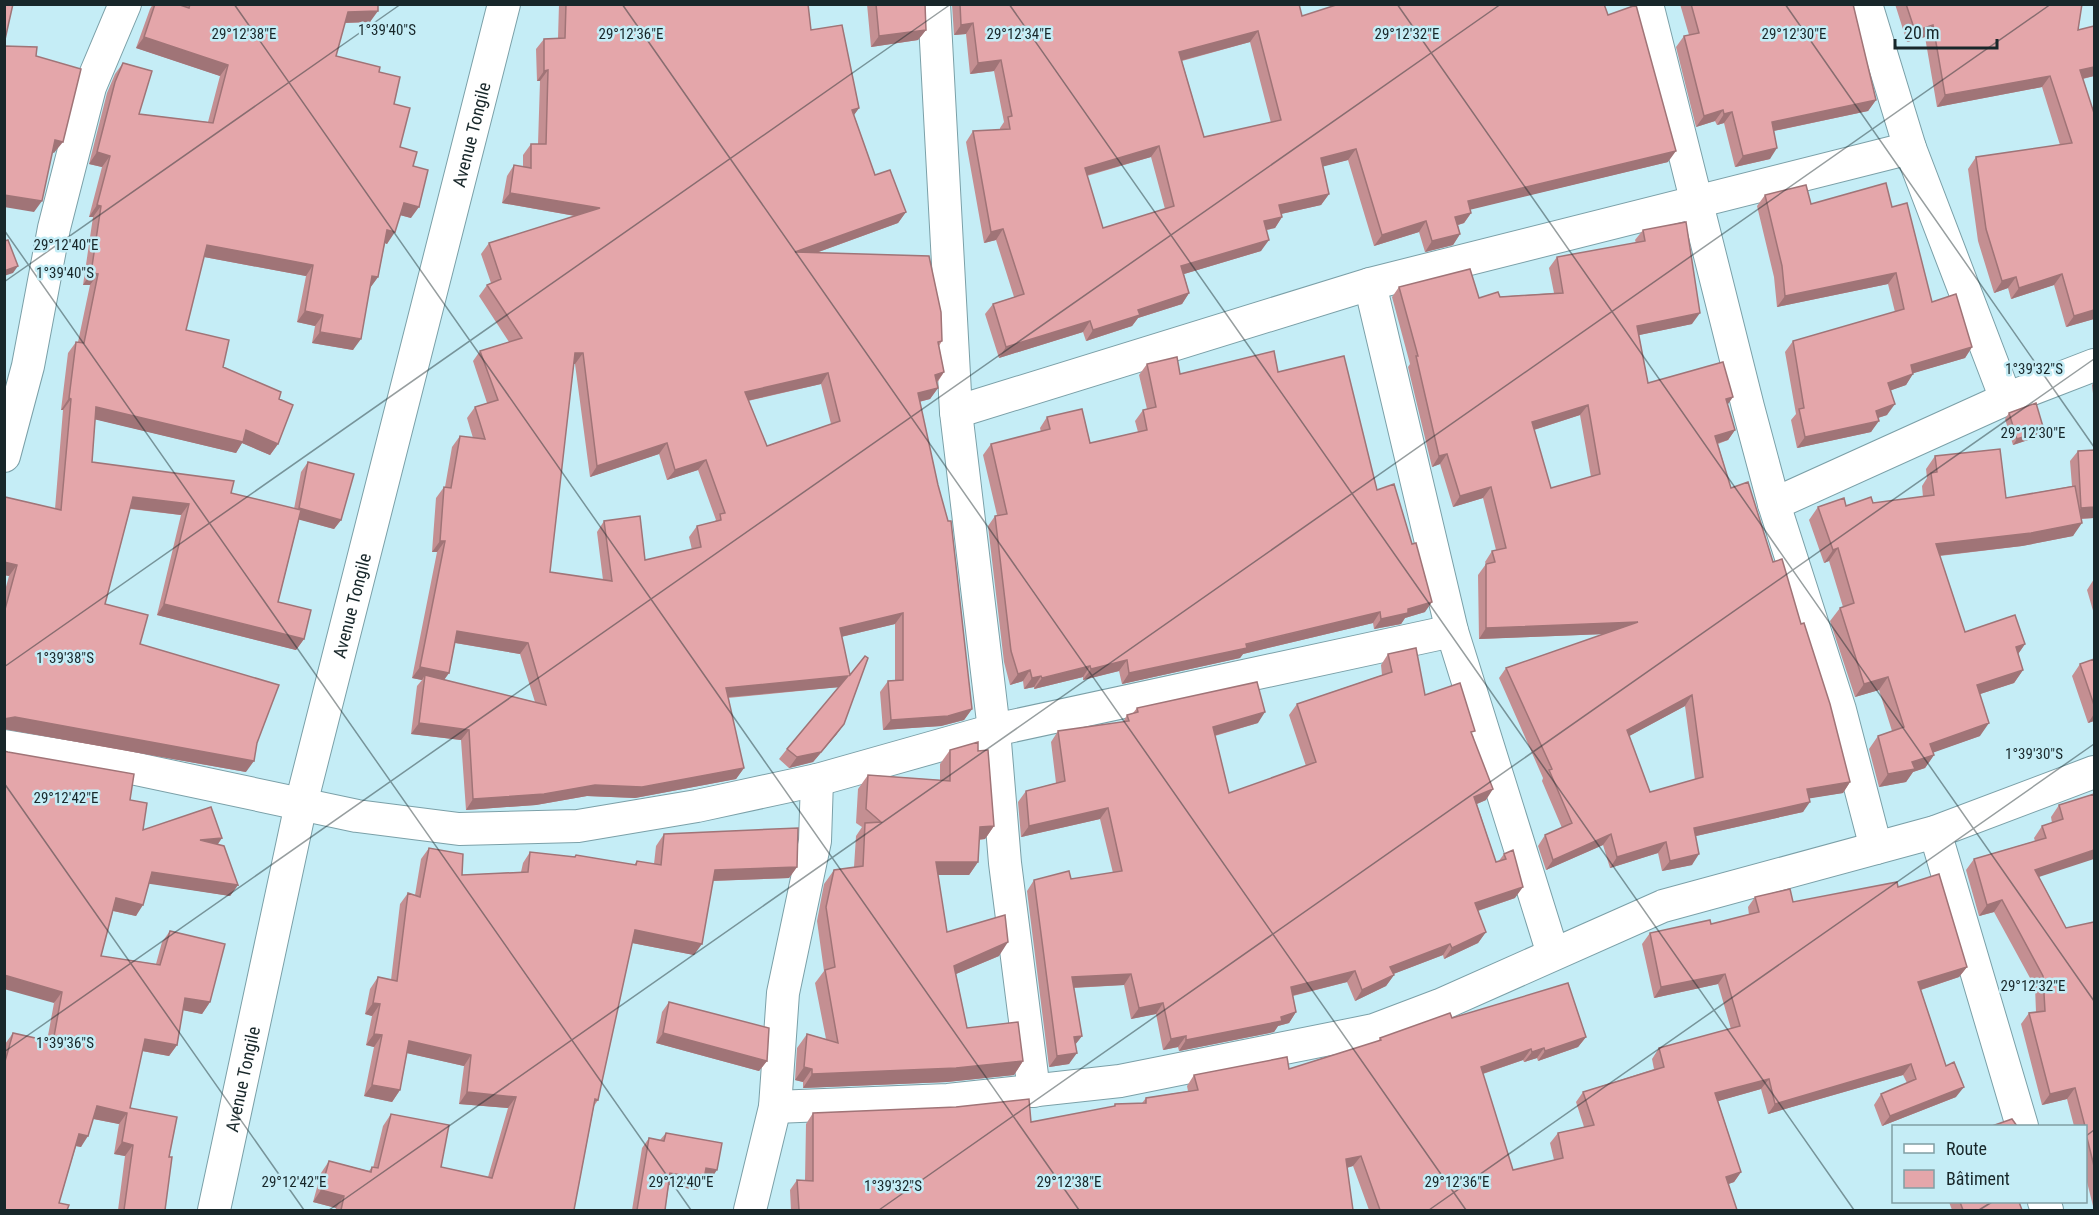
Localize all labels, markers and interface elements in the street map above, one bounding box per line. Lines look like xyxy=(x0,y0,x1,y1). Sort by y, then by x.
scale bar xyxy=(1895,12,1997,50)
text: 1°39'40"S xyxy=(358,21,416,39)
text: 20 m xyxy=(1904,22,1939,43)
text: 29°12'38"E xyxy=(212,25,276,43)
text: 29°12'36"E xyxy=(599,25,663,43)
text: 29°12'34"E xyxy=(987,25,1051,43)
text: 29°12'32"E xyxy=(1375,25,1439,43)
text: 29°12'30"E xyxy=(1762,25,1826,43)
street label: Avenue Tongile xyxy=(448,80,494,189)
text: 29°12'40"E xyxy=(34,236,98,254)
text: 1°39'40"S xyxy=(36,264,94,282)
text: 1°39'32"S xyxy=(2005,360,2063,378)
text: 29°12'30"E xyxy=(2001,424,2065,442)
street label: Avenue Tongile xyxy=(328,551,375,660)
text: 1°39'38"S xyxy=(36,649,94,667)
text: 1°39'30"S xyxy=(2005,745,2063,763)
text: 29°12'42"E xyxy=(34,789,98,807)
text: 29°12'32"E xyxy=(2001,977,2065,995)
street label: Avenue Tongile xyxy=(221,1024,264,1134)
text: 1°39'36"S xyxy=(36,1034,94,1052)
legend xyxy=(1892,1125,2087,1203)
text: Route xyxy=(1946,1138,1987,1159)
text: Bâtiment xyxy=(1946,1168,2010,1189)
text: 29°12'42"E xyxy=(262,1173,326,1191)
text: 29°12'40"E xyxy=(649,1173,713,1191)
text: 29°12'38"E xyxy=(1037,1173,1101,1191)
text: 29°12'36"E xyxy=(1425,1173,1489,1191)
text: 1°39'32"S xyxy=(864,1177,922,1195)

